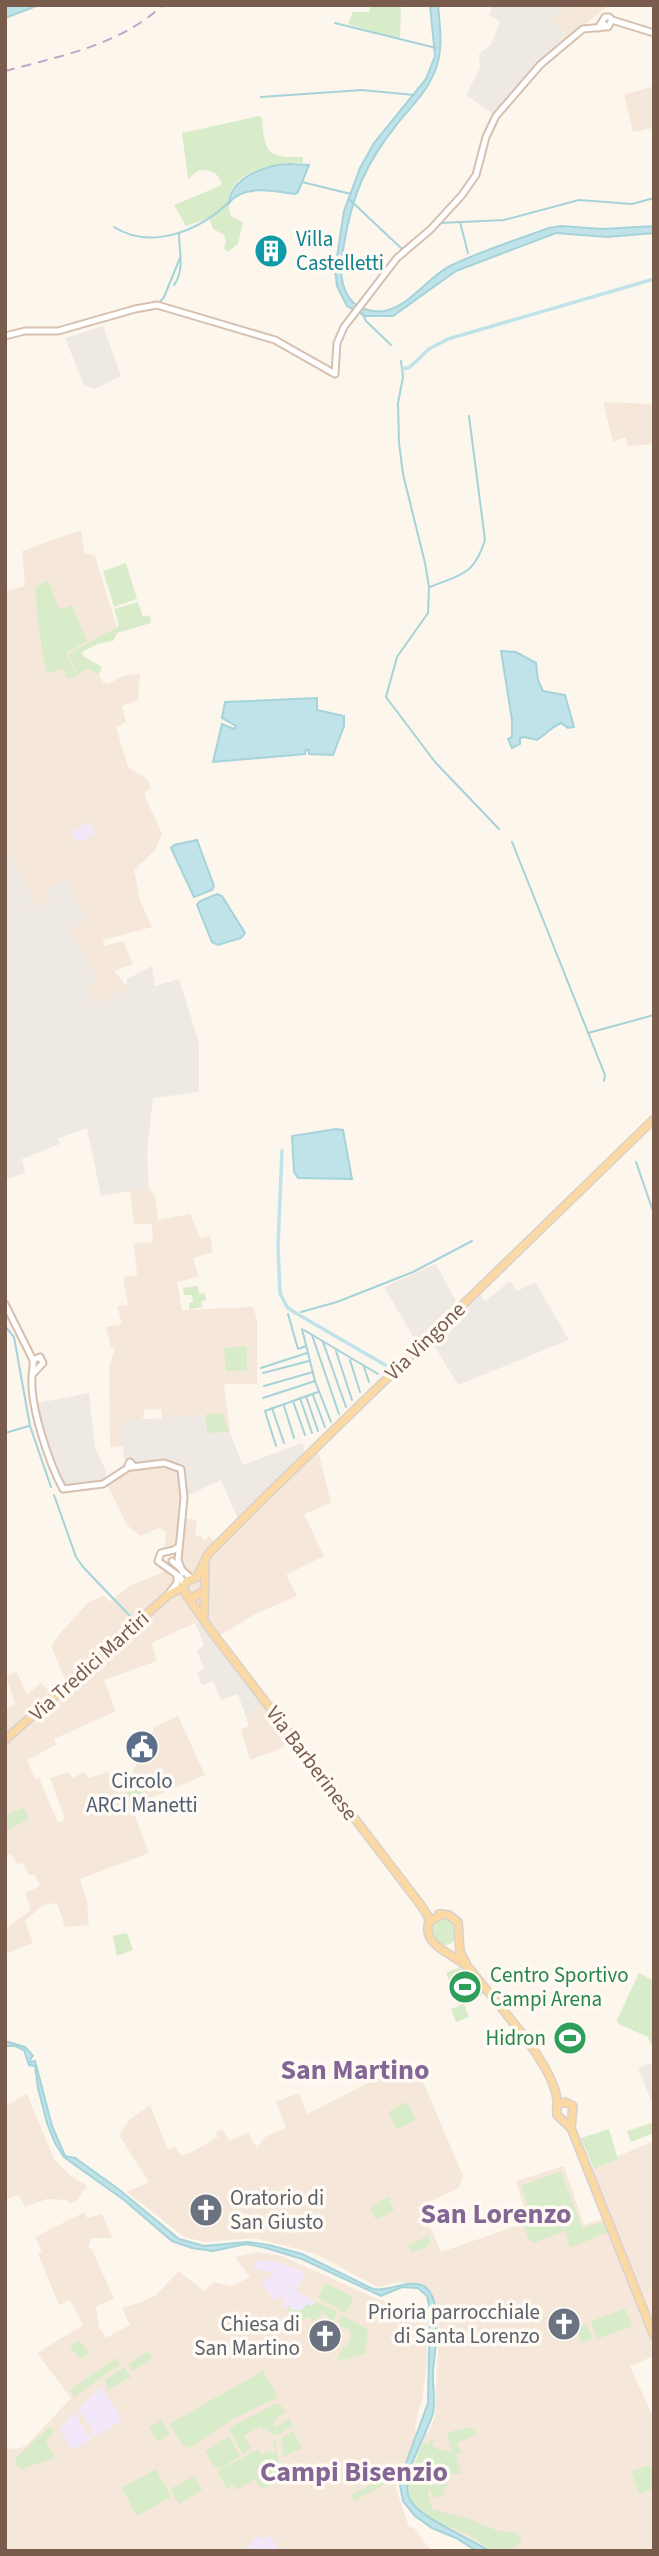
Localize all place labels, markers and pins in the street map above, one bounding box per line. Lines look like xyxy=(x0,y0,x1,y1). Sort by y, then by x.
place label: Villa Castelletti xyxy=(296,224,384,278)
building icon: Villa Castelletti xyxy=(252,232,290,270)
public building icon: Circolo ARCI Manetti xyxy=(123,1728,161,1766)
place label: Circolo ARCI Manetti xyxy=(86,1766,198,1820)
place label: Centro Sportivo Campi Arena xyxy=(490,1960,629,2014)
sports icon: Centro Sportivo Campi Arena xyxy=(446,1968,484,2006)
sports icon: Hidron xyxy=(551,2019,589,2057)
place label: Hidron xyxy=(486,2023,546,2053)
place label: Oratorio di San Giusto xyxy=(230,2183,324,2237)
church icon: Oratorio di San Giusto xyxy=(187,2191,225,2229)
place label: Prioria parrocchiale di Santa Lorenzo xyxy=(368,2297,540,2351)
church icon: Prioria parrocchiale di Santa Lorenzo xyxy=(545,2305,583,2343)
place label: Chiesa di San Martino xyxy=(194,2309,300,2363)
church icon: Chiesa di San Martino xyxy=(306,2317,344,2355)

